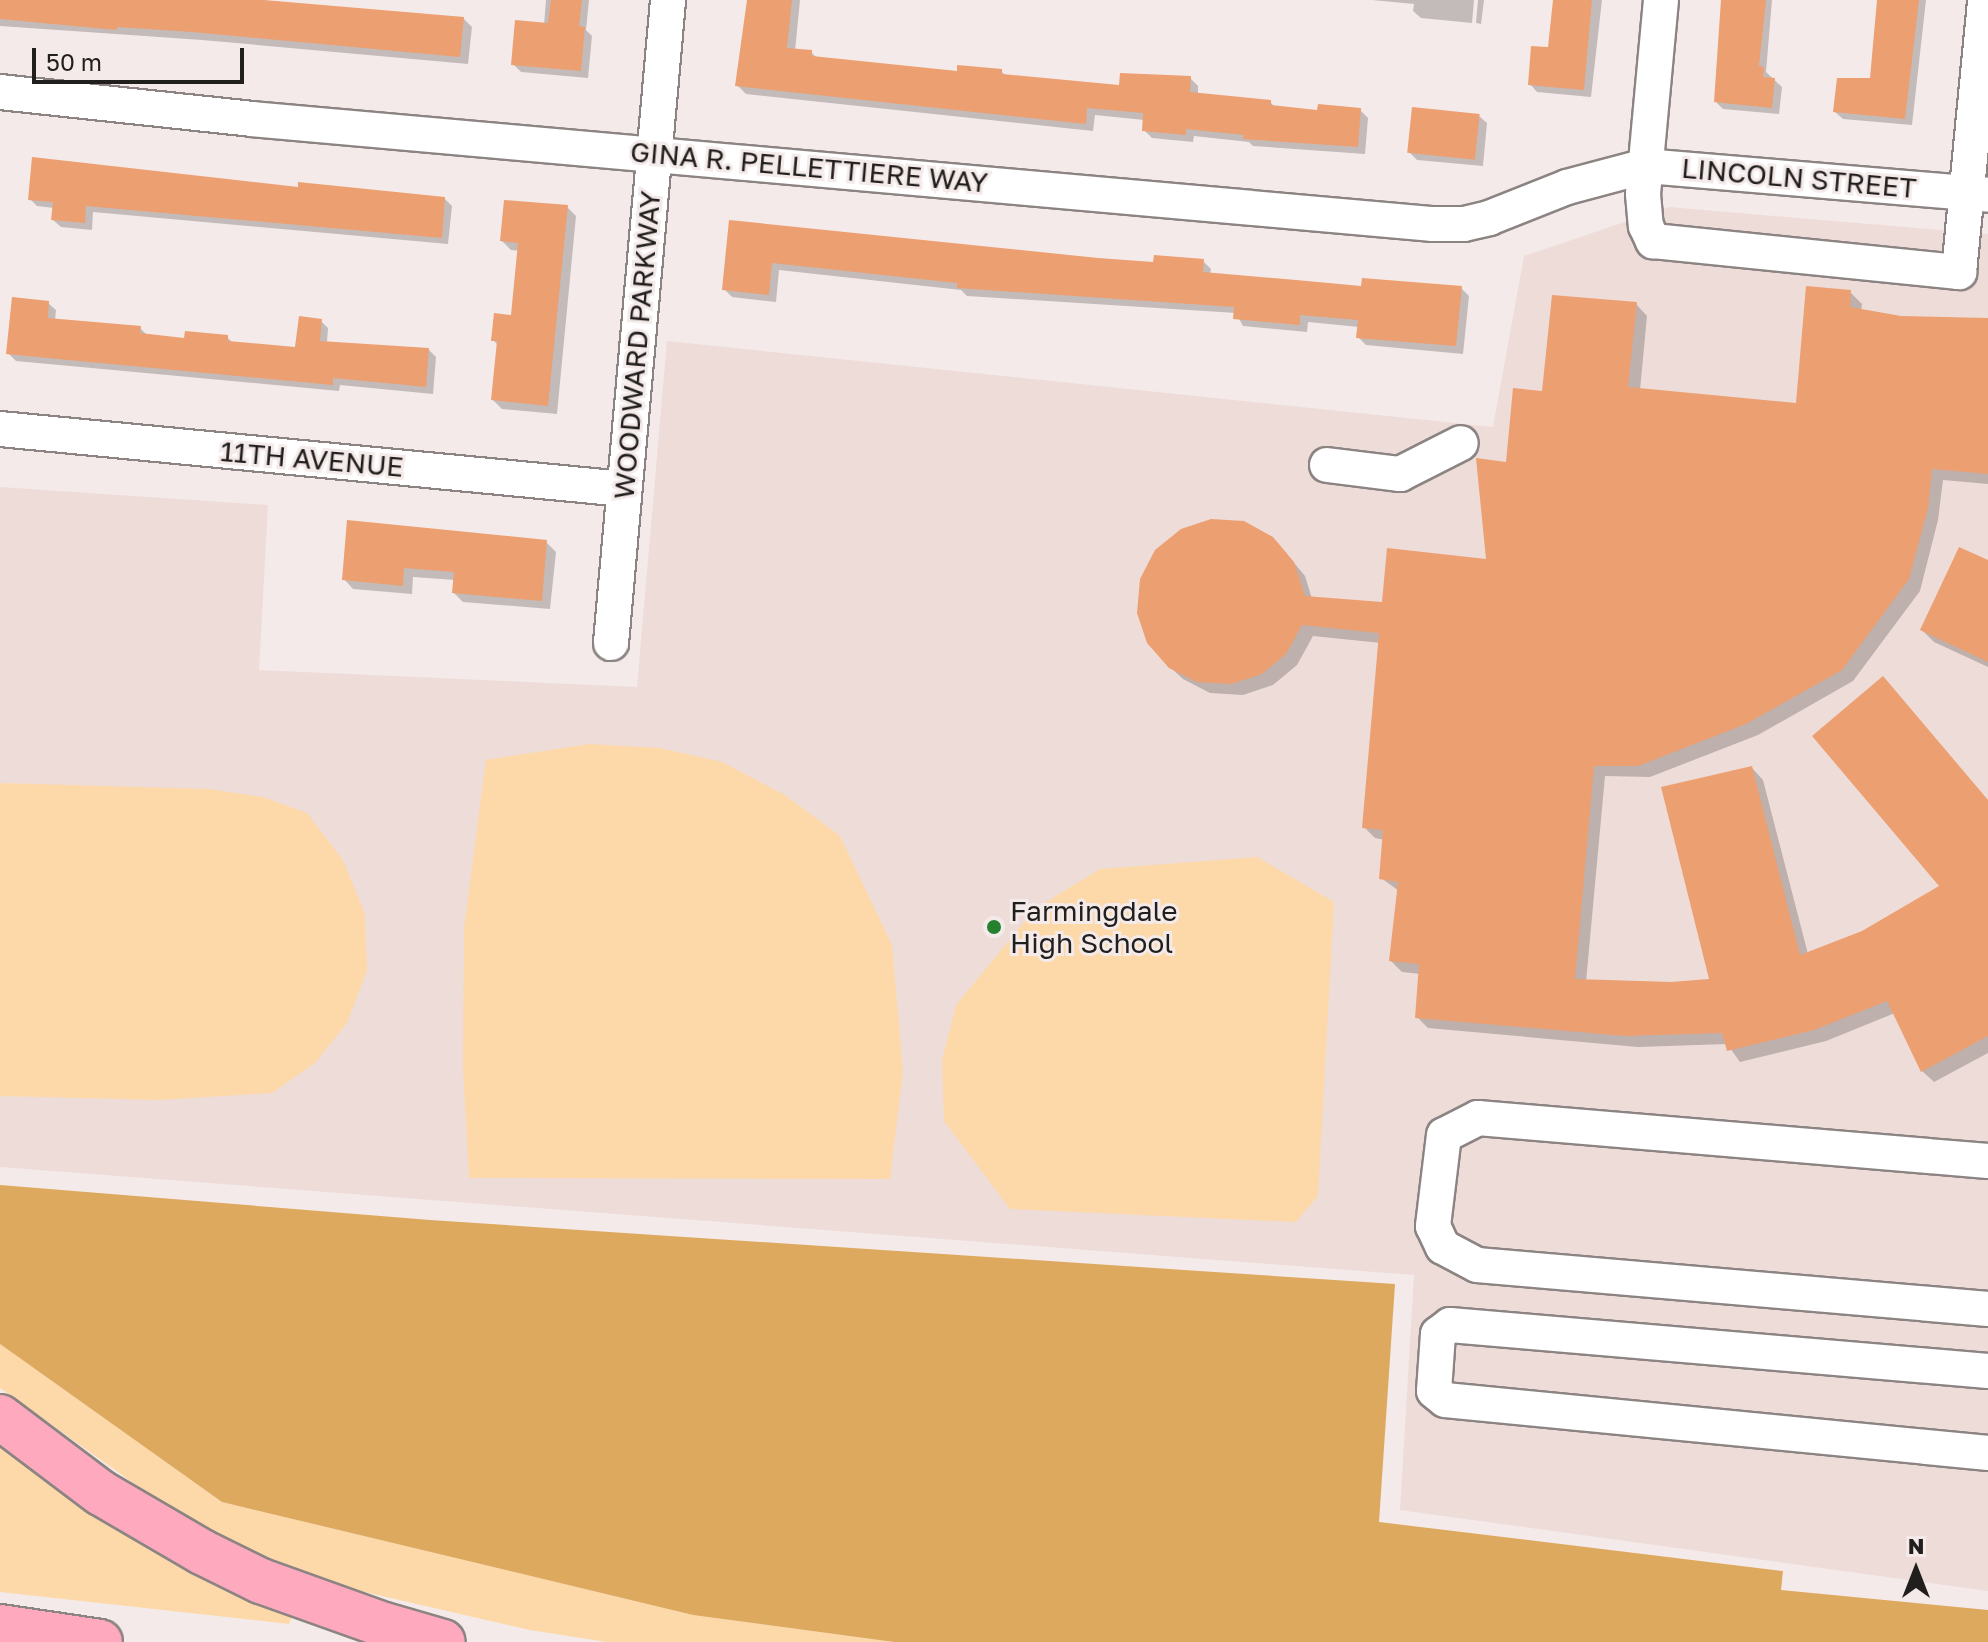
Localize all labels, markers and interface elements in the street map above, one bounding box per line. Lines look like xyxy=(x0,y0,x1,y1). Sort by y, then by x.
scale bar xyxy=(36,32,248,82)
text: 50 m xyxy=(46,47,102,76)
street label: GINA R. PELLETTIERE WAY xyxy=(629,135,989,199)
street label: LINCOLN STREET xyxy=(1680,151,1918,205)
street label: WOODWARD PARKWAY xyxy=(607,189,667,501)
street label: 11TH AVENUE xyxy=(219,434,405,484)
place label: Farmingdale High School xyxy=(1010,894,1178,960)
marker: Farmingdale High School xyxy=(985,918,1003,936)
north arrow xyxy=(1876,1530,1956,1610)
text: N xyxy=(1908,1532,1924,1559)

